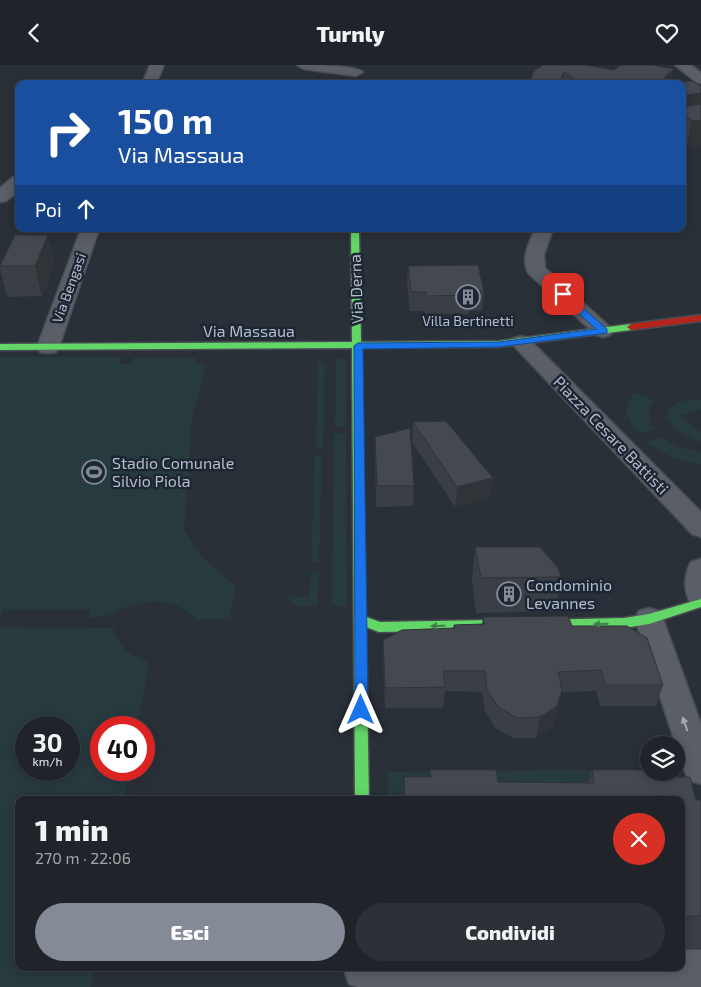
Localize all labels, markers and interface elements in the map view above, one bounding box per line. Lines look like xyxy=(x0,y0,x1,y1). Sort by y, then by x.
icon: back xyxy=(20,19,48,47)
icon: heart xyxy=(653,19,681,47)
text: Turnly xyxy=(316,20,385,46)
text: 150 m xyxy=(118,99,213,141)
icon: right xyxy=(35,100,100,165)
text: Via Massaua xyxy=(118,141,244,167)
icon: ahead xyxy=(72,195,100,223)
text: Poi xyxy=(35,198,62,221)
street label: Via Bengasi xyxy=(48,251,89,325)
street label: Via Derna xyxy=(345,254,366,324)
pin xyxy=(542,273,584,315)
icon: arrive xyxy=(549,280,577,308)
building icon: Villa Bertinetti xyxy=(455,284,481,310)
place label: Villa Bertinetti xyxy=(422,312,514,329)
street label: Via Massaua xyxy=(203,321,295,340)
street label: Piazza Cesare Battisti xyxy=(550,372,673,498)
place label: Stadio Comunale Silvio Piola xyxy=(112,453,234,490)
sports icon: Stadio Comunale Silvio Piola xyxy=(81,459,107,485)
place label: Condominio Levannes xyxy=(526,575,612,612)
building icon: Condominio Levannes xyxy=(496,581,522,607)
one-way arrow xyxy=(593,620,609,628)
one-way arrow xyxy=(430,622,446,630)
position arrow xyxy=(334,683,386,735)
speed limit sign: 40 xyxy=(90,716,155,781)
one-way arrow xyxy=(681,716,689,731)
text: 30 xyxy=(33,727,62,757)
map controls xyxy=(640,736,685,781)
button: layers xyxy=(640,736,685,781)
text: km/h xyxy=(33,754,62,768)
text: 1 min xyxy=(35,811,109,847)
button: close xyxy=(613,813,665,865)
text: 270 m · 22:06 xyxy=(35,848,131,867)
button: Esci xyxy=(35,903,345,961)
button: Condividi xyxy=(355,903,665,961)

